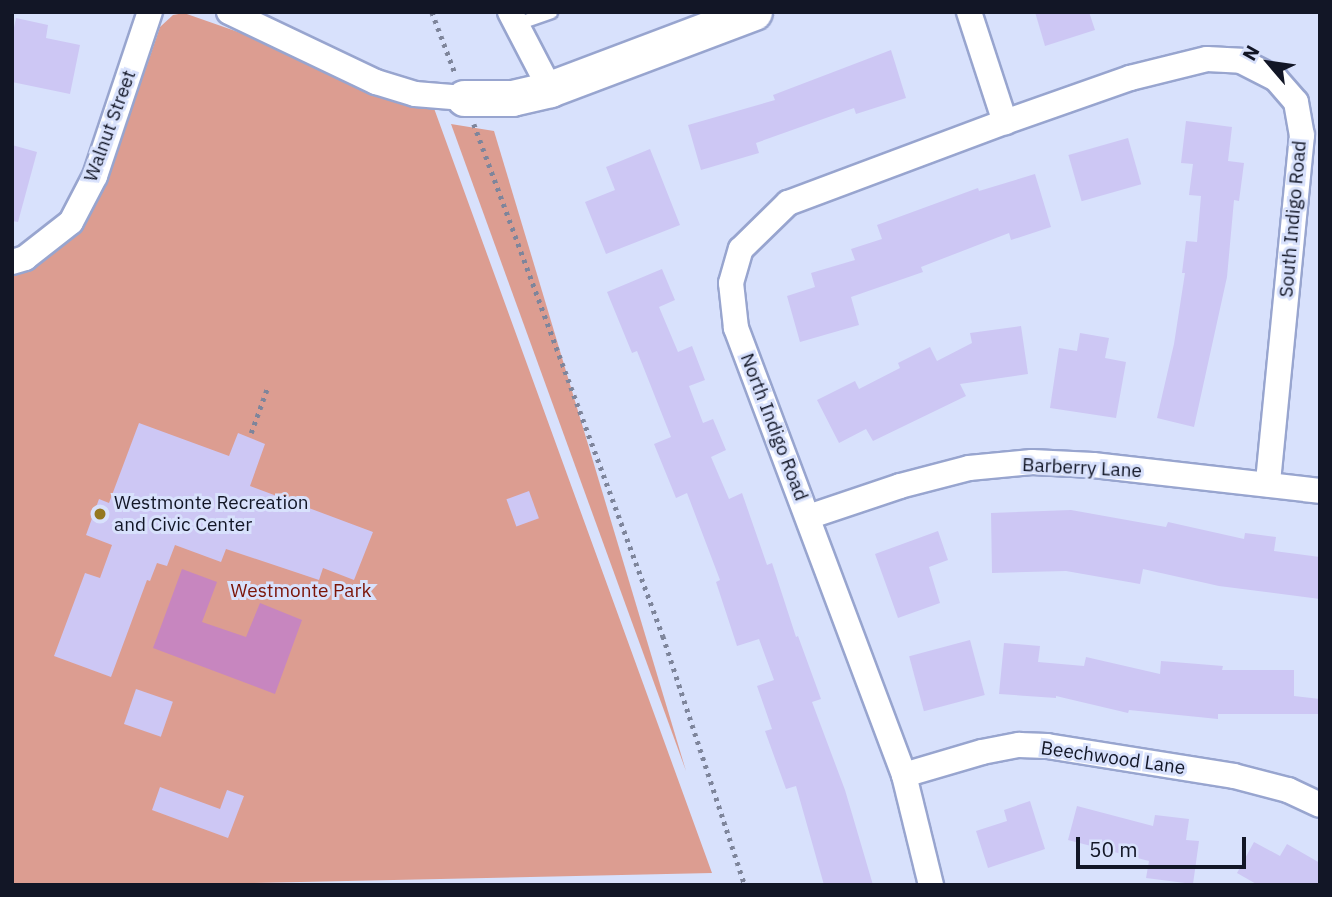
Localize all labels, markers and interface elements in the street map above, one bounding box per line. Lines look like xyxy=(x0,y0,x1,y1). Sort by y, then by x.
north arrow xyxy=(1234,28,1304,98)
text: N xyxy=(1237,41,1264,65)
street label: Walnut Street xyxy=(79,67,141,185)
street label: South Indigo Road xyxy=(1275,140,1311,298)
street label: North Indigo Road xyxy=(735,350,813,504)
street label: Barberry Lane xyxy=(1022,453,1142,483)
place label: Westmonte Recreation and Civic Center xyxy=(114,492,309,536)
marker: Westmonte Recreation and Civic Center xyxy=(92,506,108,522)
park label: Westmonte Park xyxy=(231,580,371,602)
street label: Beechwood Lane xyxy=(1039,737,1187,779)
scale bar xyxy=(1080,824,1250,868)
text: 50 m xyxy=(1089,835,1138,863)

